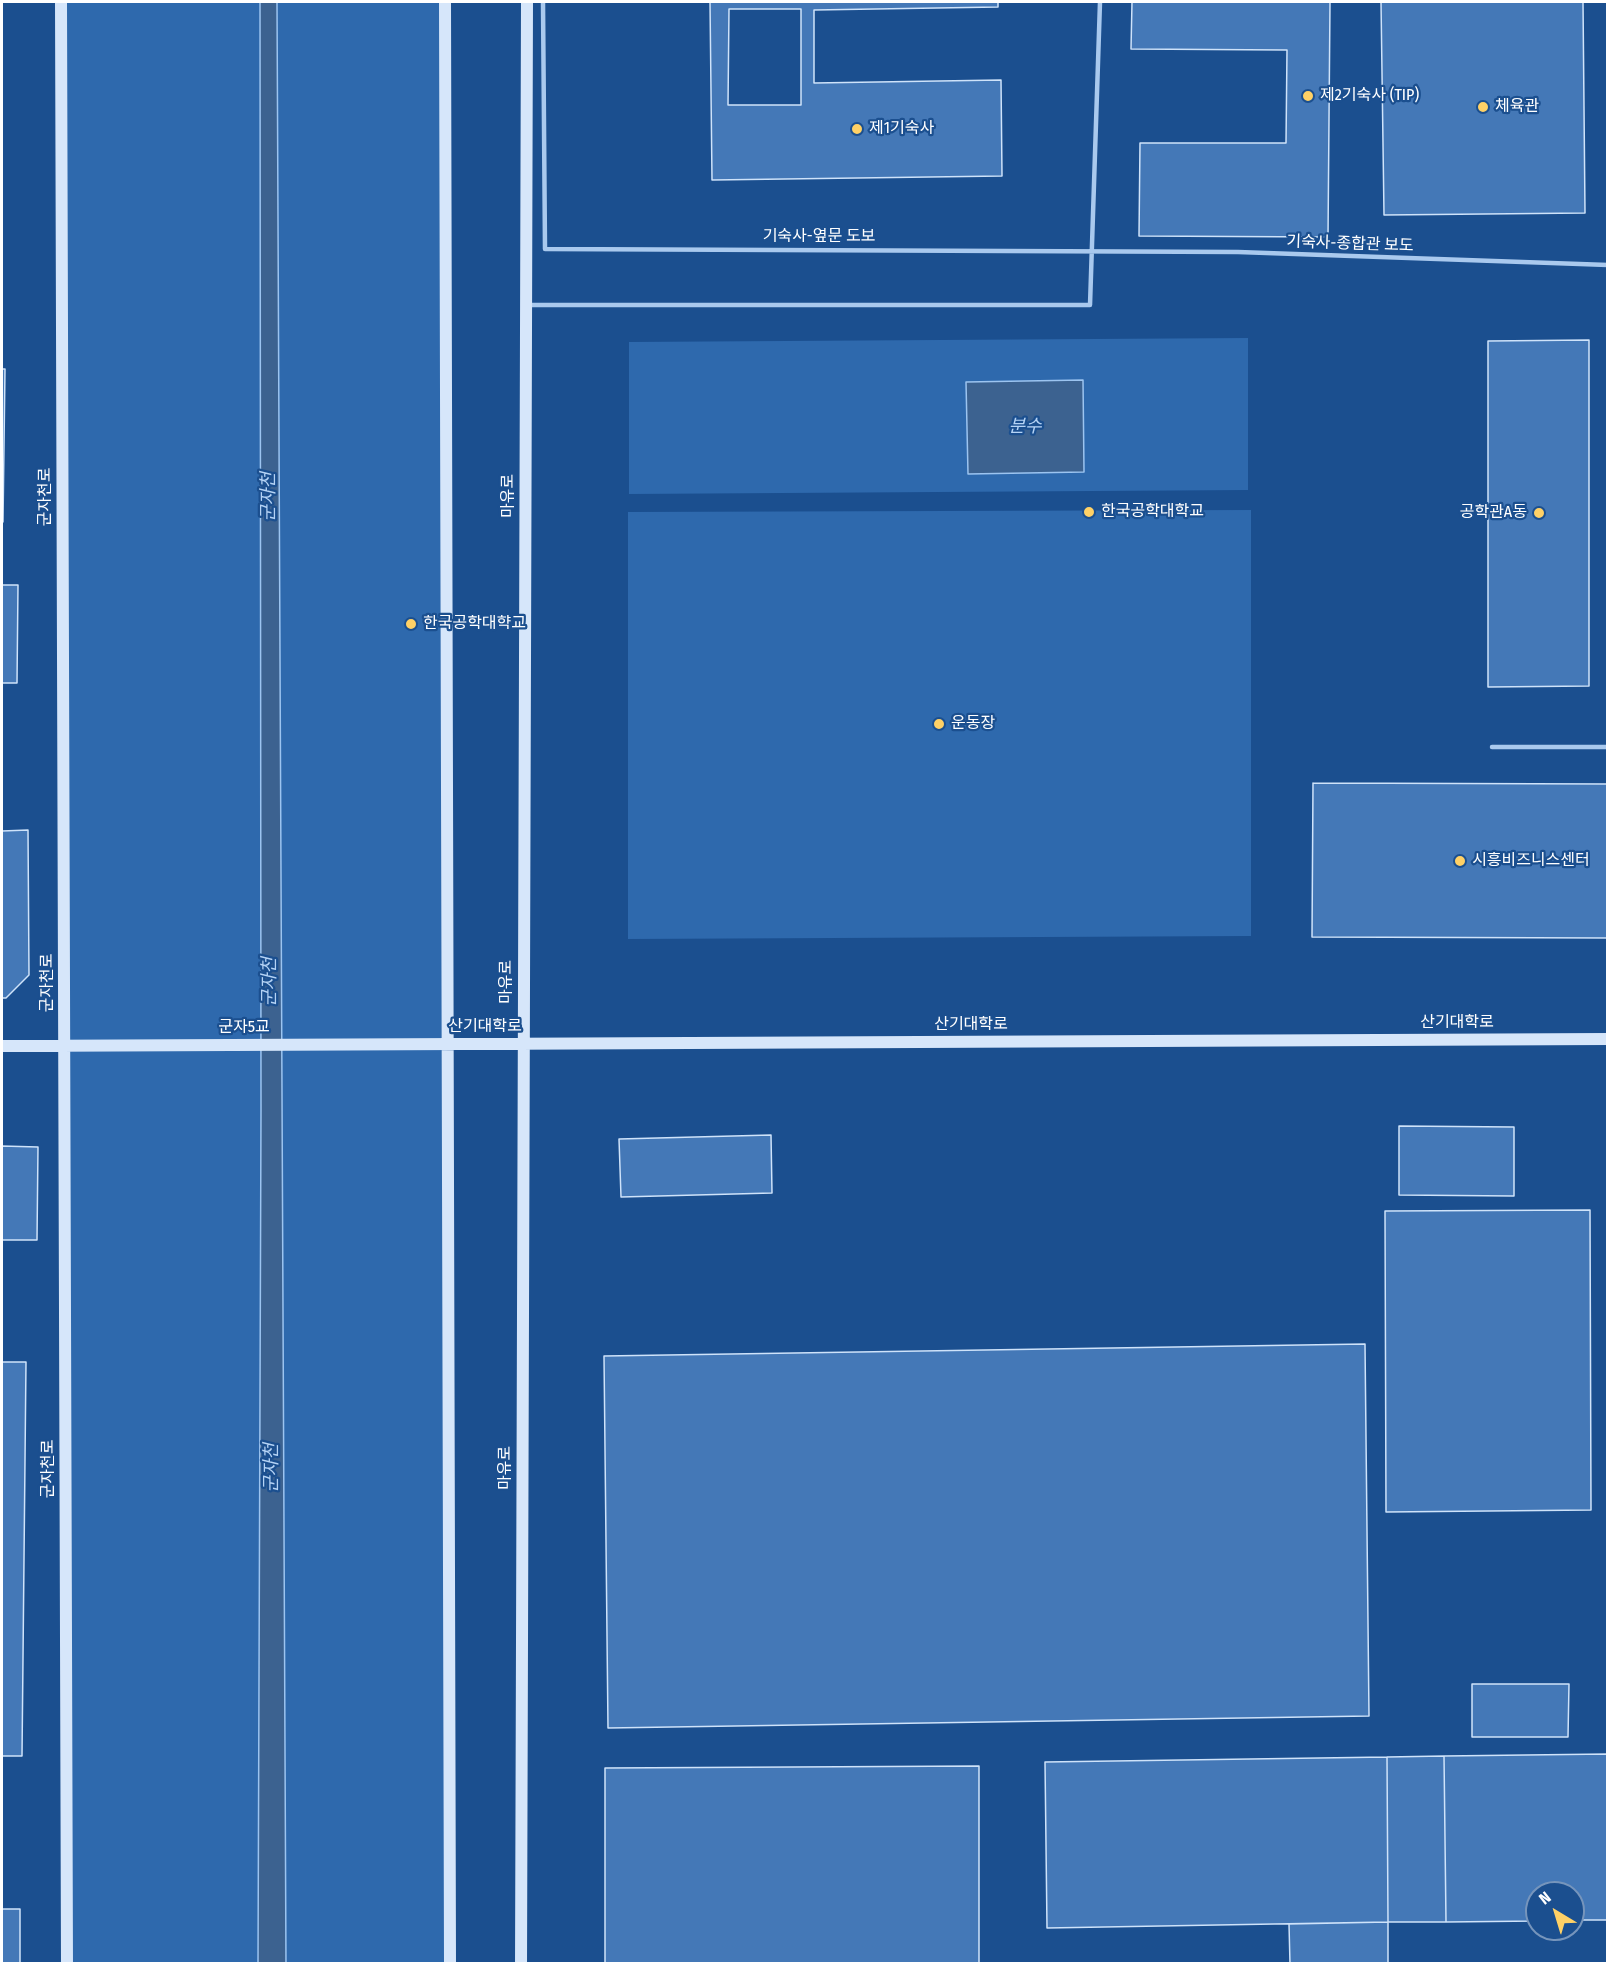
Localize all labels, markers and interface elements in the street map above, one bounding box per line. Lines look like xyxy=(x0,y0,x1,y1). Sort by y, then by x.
place label: 제2기숙사 (TIP) xyxy=(1320,86,1419,106)
marker: 제2기숙사 (TIP) xyxy=(1301,89,1315,103)
place label: 체육관 xyxy=(1495,97,1539,117)
marker: 체육관 xyxy=(1476,100,1490,114)
place label: 제1기숙사 xyxy=(869,119,934,139)
marker: 제1기숙사 xyxy=(850,122,864,136)
street label: 기숙사-옆문 도보 xyxy=(763,227,875,247)
street label: 기숙사-종합관 보도 xyxy=(1286,232,1414,256)
water label: 분수 xyxy=(1008,416,1042,438)
street label: 군자천로 xyxy=(36,468,56,526)
water label: 군자천 xyxy=(258,472,280,522)
street label: 마유로 xyxy=(499,474,519,518)
place label: 한국공학대학교 xyxy=(1101,502,1204,522)
place label: 공학관A동 xyxy=(1460,503,1527,523)
marker: 한국공학대학교 xyxy=(1082,505,1096,519)
marker: 공학관A동 xyxy=(1532,506,1546,520)
place label: 한국공학대햑교 xyxy=(423,614,526,634)
marker: 한국공학대햑교 xyxy=(404,617,418,631)
place label: 운동장 xyxy=(951,714,995,734)
marker: 운동장 xyxy=(932,717,946,731)
place label: 시흥비즈니스센터 xyxy=(1472,851,1590,871)
marker: 시흥비즈니스센터 xyxy=(1453,854,1467,868)
street label: 군자천로 xyxy=(38,954,58,1012)
water label: 군자천 xyxy=(259,957,281,1007)
street label: 마유로 xyxy=(497,960,517,1004)
street label: 산기대학로 xyxy=(1420,1013,1494,1033)
street label: 산기대학로 xyxy=(934,1015,1008,1035)
street label: 산기대학로 xyxy=(448,1017,522,1037)
street label: 군자5교 xyxy=(218,1018,270,1038)
street label: 군자천로 xyxy=(39,1440,59,1498)
water label: 군자천 xyxy=(261,1443,283,1493)
street label: 마유로 xyxy=(496,1446,516,1490)
north arrow xyxy=(1525,1881,1585,1941)
text: N xyxy=(1535,1888,1554,1908)

